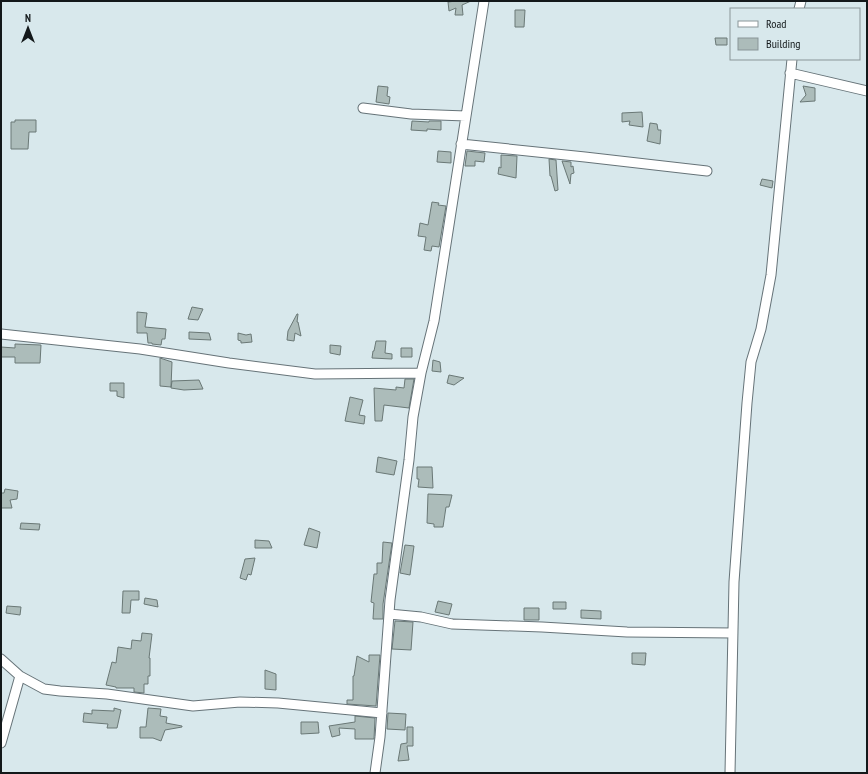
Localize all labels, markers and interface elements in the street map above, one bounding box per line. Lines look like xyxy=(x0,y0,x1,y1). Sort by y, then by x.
north arrow xyxy=(8,8,48,48)
legend xyxy=(730,8,860,60)
text: N xyxy=(25,11,31,25)
text: Road xyxy=(766,16,786,31)
text: Building xyxy=(766,36,801,51)

